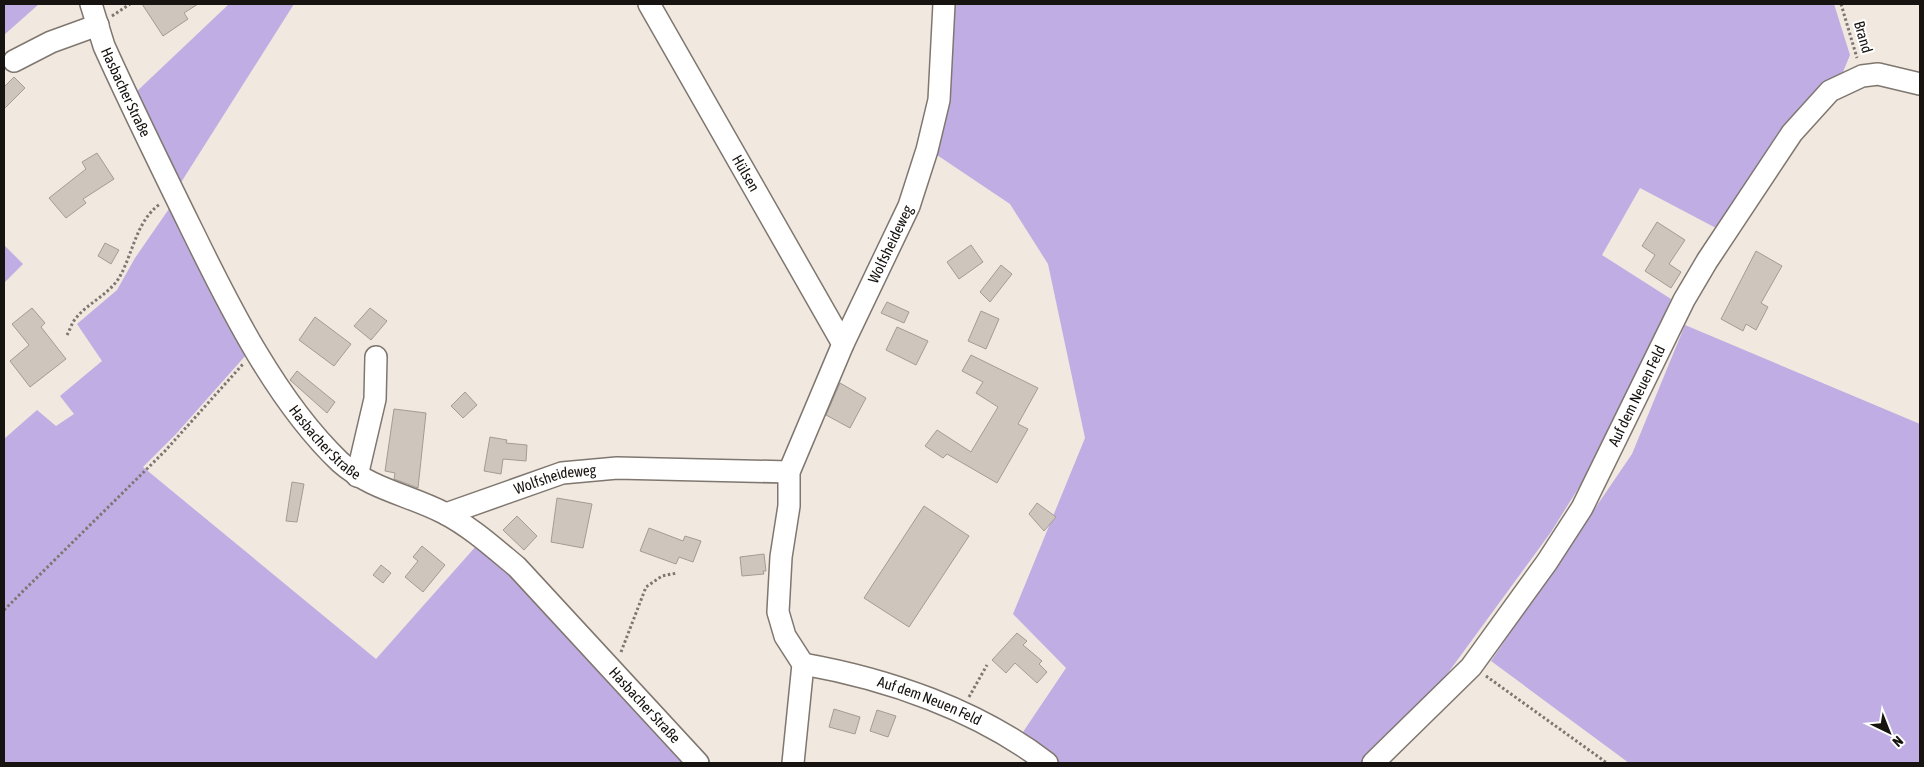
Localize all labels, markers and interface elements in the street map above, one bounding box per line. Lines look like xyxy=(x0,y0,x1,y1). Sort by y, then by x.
street label: Brand xyxy=(1851,19,1876,55)
street label: Hasbacher Straße xyxy=(98,45,154,140)
street label: Hülsen xyxy=(729,152,763,194)
street label: Wolfsheideweg xyxy=(864,202,916,286)
street label: Auf dem Neuen Feld xyxy=(1605,342,1668,449)
street label: Hasbacher Straße xyxy=(286,402,364,483)
street label: Wolfsheideweg xyxy=(512,461,597,497)
street label: Hasbacher Straße xyxy=(606,663,684,746)
street label: Auf dem Neuen Feld xyxy=(876,673,984,728)
north arrow xyxy=(1864,707,1914,757)
text: N xyxy=(1889,733,1906,750)

